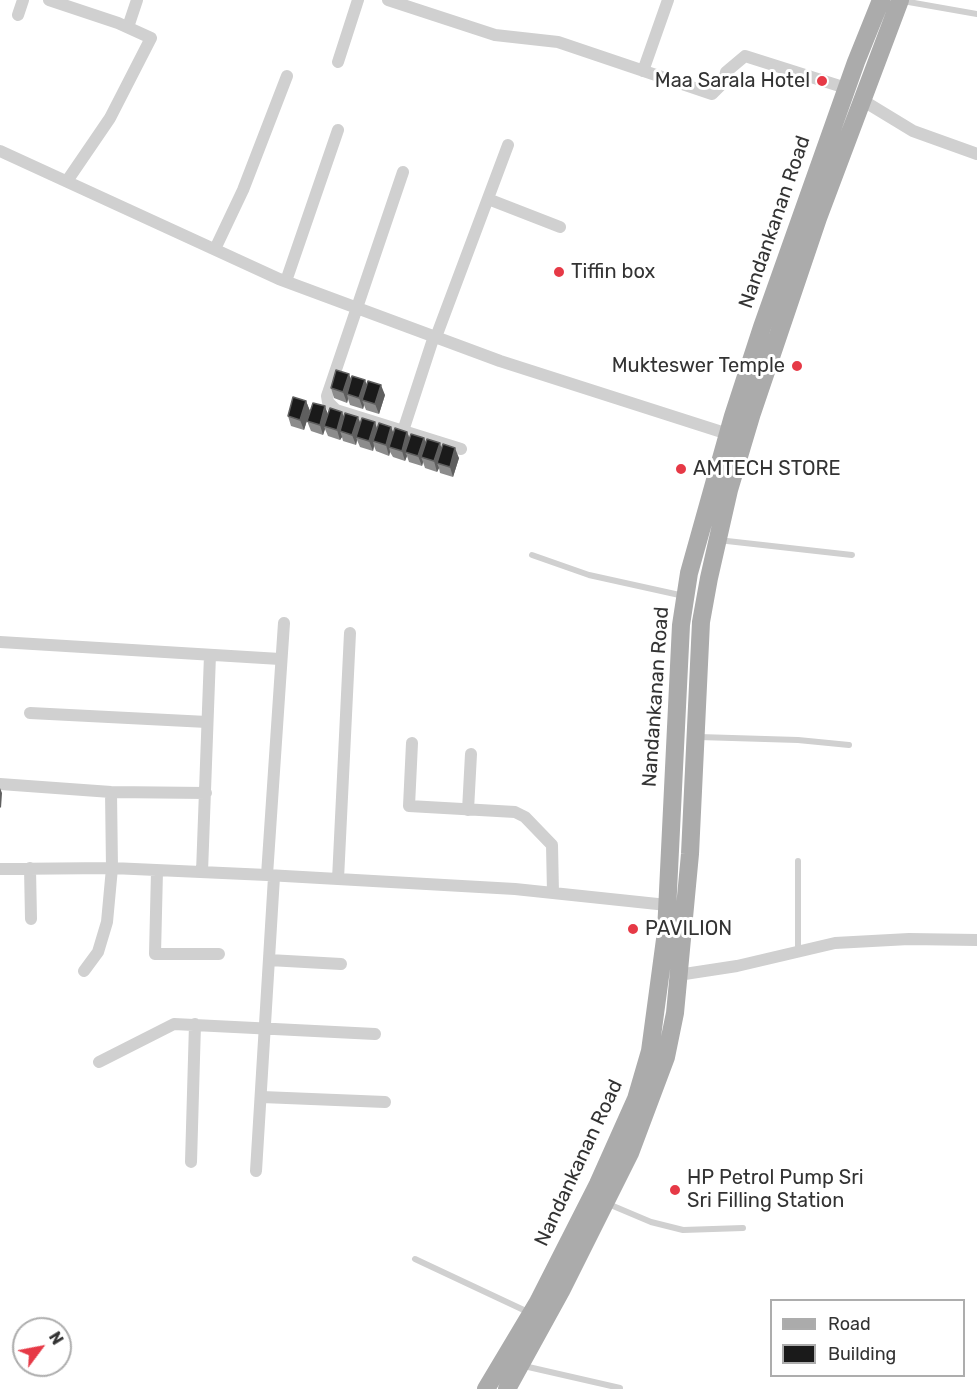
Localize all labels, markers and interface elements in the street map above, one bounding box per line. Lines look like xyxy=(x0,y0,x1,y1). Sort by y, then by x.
place label: Maa Sarala Hotel xyxy=(655,69,810,93)
marker: Maa Sarala Hotel xyxy=(815,74,829,88)
street label: Nandankanan Road xyxy=(734,133,816,311)
place label: Tiffin box xyxy=(571,260,655,284)
marker: Tiffin box xyxy=(552,265,566,279)
place label: Mukteswer Temple xyxy=(612,354,785,378)
marker: Mukteswer Temple xyxy=(790,359,804,373)
place label: AMTECH STORE xyxy=(693,457,841,481)
marker: AMTECH STORE xyxy=(674,462,688,476)
street label: Nandankanan Road xyxy=(638,606,674,788)
place label: PAVILION xyxy=(645,917,732,941)
marker: PAVILION xyxy=(626,922,640,936)
street label: Nandankanan Road xyxy=(530,1076,628,1250)
place label: HP Petrol Pump Sri Sri Filling Station xyxy=(687,1166,864,1213)
marker: HP Petrol Pump Sri Sri Filling Station xyxy=(668,1183,682,1197)
legend xyxy=(770,1299,965,1377)
text: Road xyxy=(828,1313,871,1335)
north arrow xyxy=(12,1317,72,1377)
text: N xyxy=(45,1328,67,1348)
text: Building xyxy=(828,1343,896,1365)

